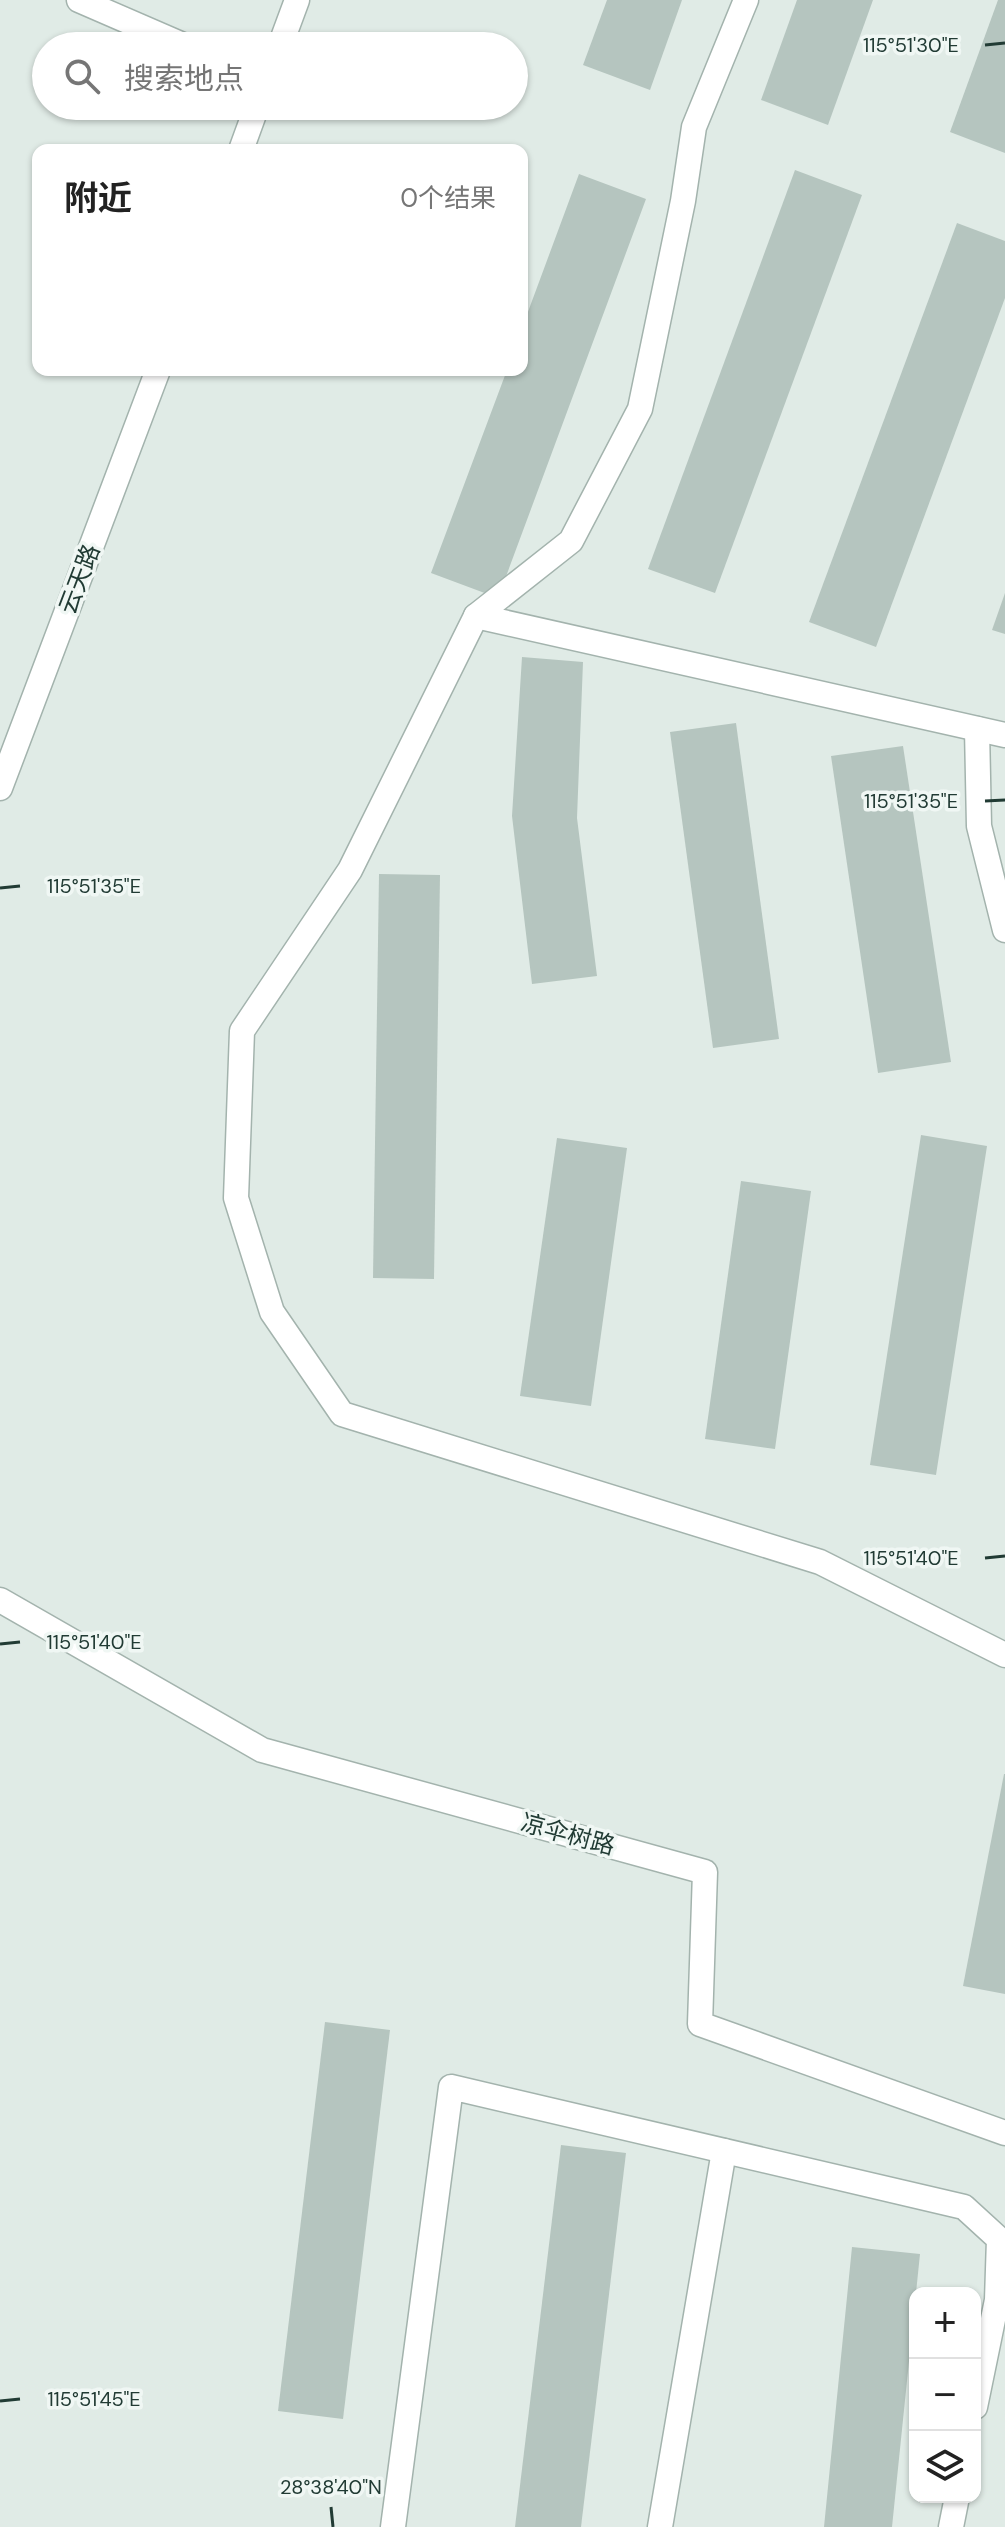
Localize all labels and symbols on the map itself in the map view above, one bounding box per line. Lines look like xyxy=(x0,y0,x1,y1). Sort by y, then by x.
text: 115°51'30"E xyxy=(863,32,959,58)
street label: 云天路 xyxy=(52,540,106,618)
text: 115°51'35"E xyxy=(864,788,958,814)
text: 115°51'35"E xyxy=(47,873,141,899)
text: 115°51'40"E xyxy=(863,1545,959,1571)
text: 115°51'40"E xyxy=(46,1629,142,1655)
street label: 凉伞树路 xyxy=(518,1807,618,1861)
text: 115°51'45"E xyxy=(47,2386,141,2412)
text: 28°38'40"N xyxy=(280,2474,382,2500)

